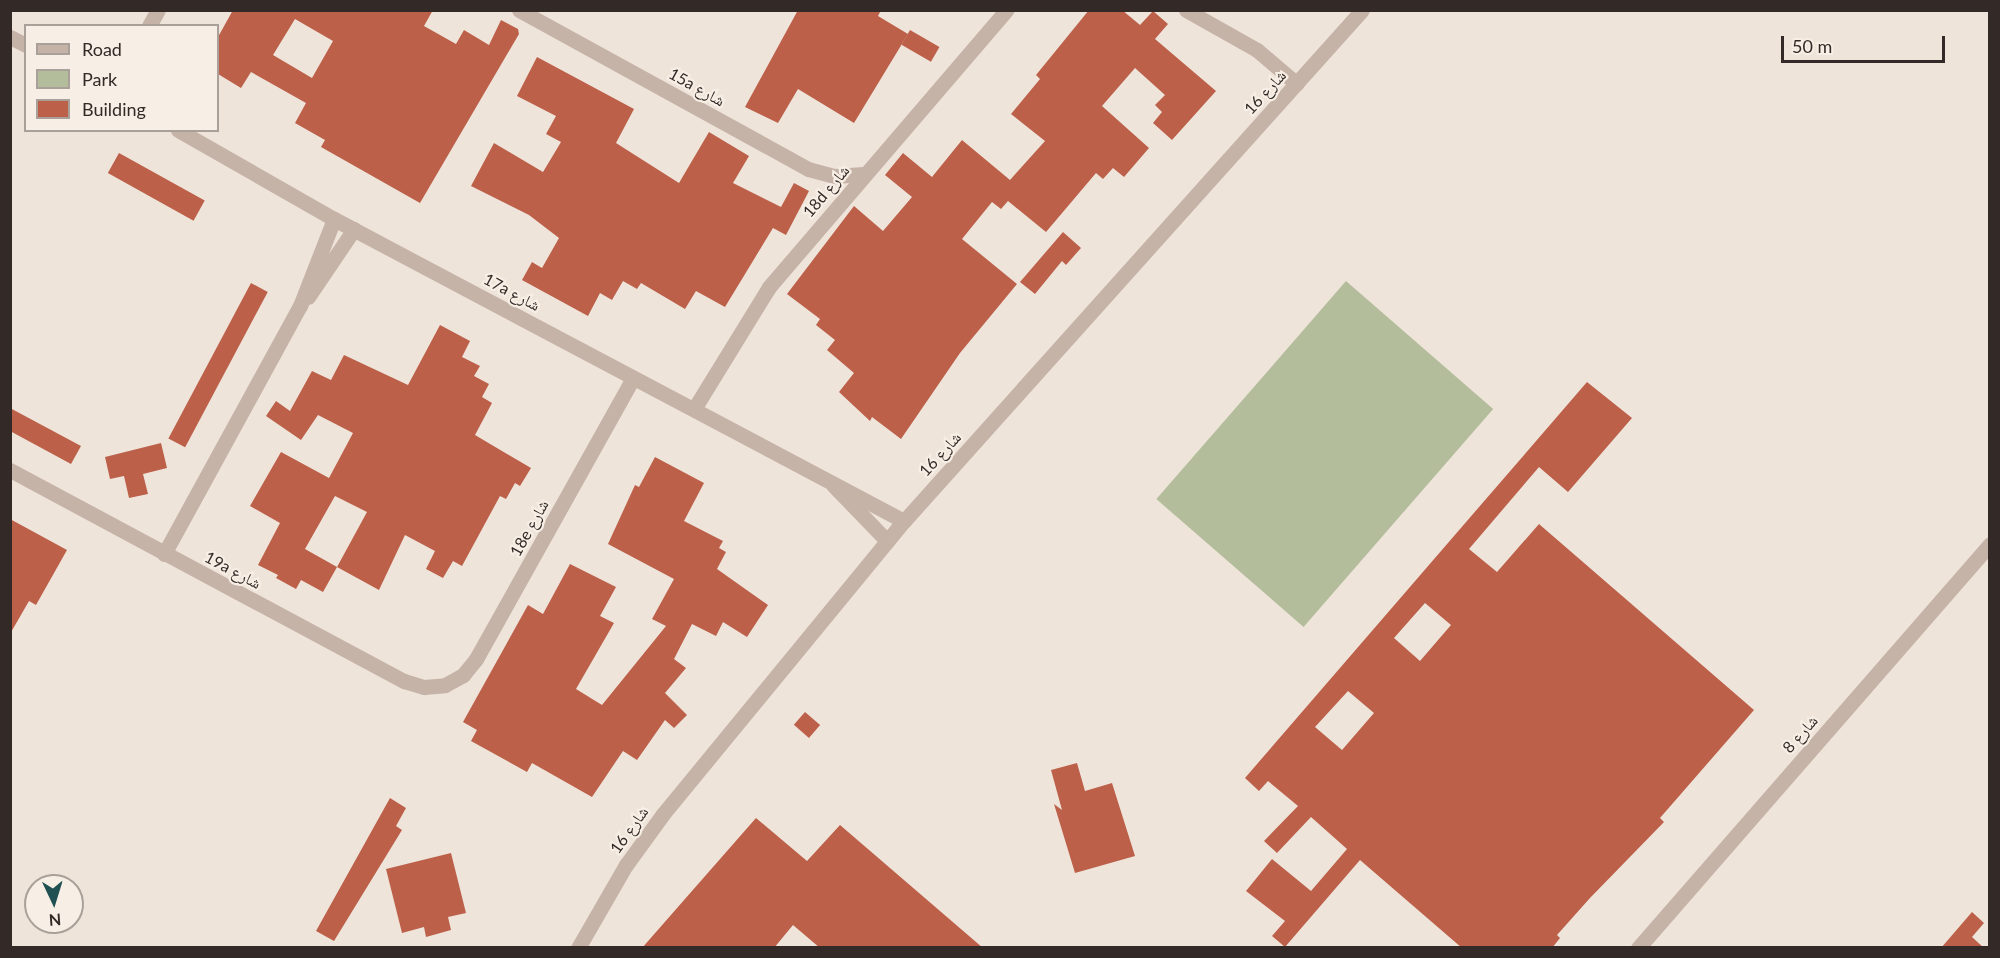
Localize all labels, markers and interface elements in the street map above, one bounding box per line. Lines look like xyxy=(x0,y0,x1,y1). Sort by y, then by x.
legend xyxy=(24,24,219,132)
scale bar xyxy=(1784,24,1948,62)
text: 50 m xyxy=(1792,35,1832,57)
text: Road xyxy=(82,38,122,60)
street label: 15a شارع xyxy=(666,64,728,110)
street label: شارع 16 xyxy=(1240,66,1290,118)
text: Park xyxy=(82,68,117,90)
text: Building xyxy=(82,98,146,120)
street label: 18d شارع xyxy=(799,161,853,221)
street label: 17a شارع xyxy=(481,269,543,315)
street label: شارع 16 xyxy=(915,428,965,480)
street label: 18e شارع xyxy=(506,496,552,560)
street label: 19a شارع xyxy=(202,547,264,593)
street label: شارع 8 xyxy=(1778,711,1822,757)
street label: شارع 16 xyxy=(606,803,652,857)
north arrow xyxy=(24,874,84,934)
text: N xyxy=(48,911,62,930)

